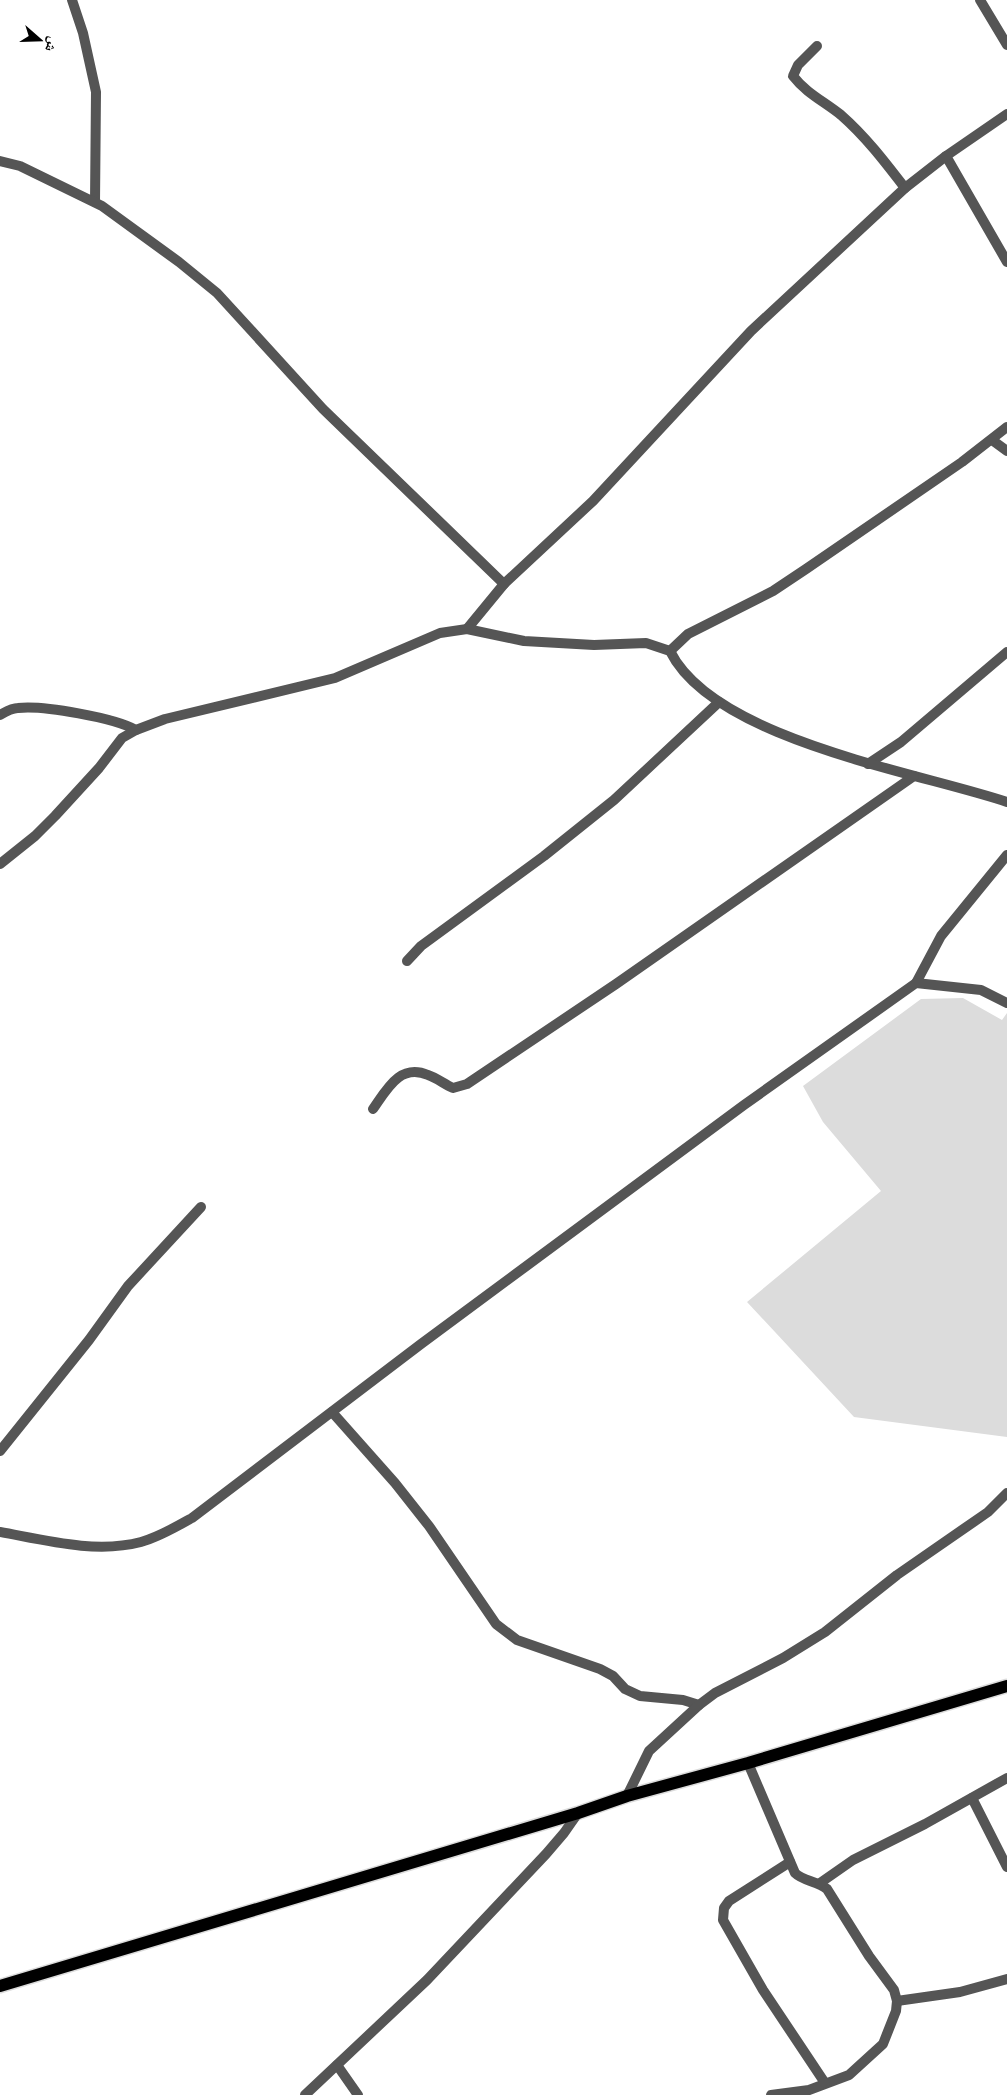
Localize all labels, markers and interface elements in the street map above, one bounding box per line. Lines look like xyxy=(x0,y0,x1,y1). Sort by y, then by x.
north arrow xyxy=(15,15,65,65)
text: ش xyxy=(40,34,65,55)

